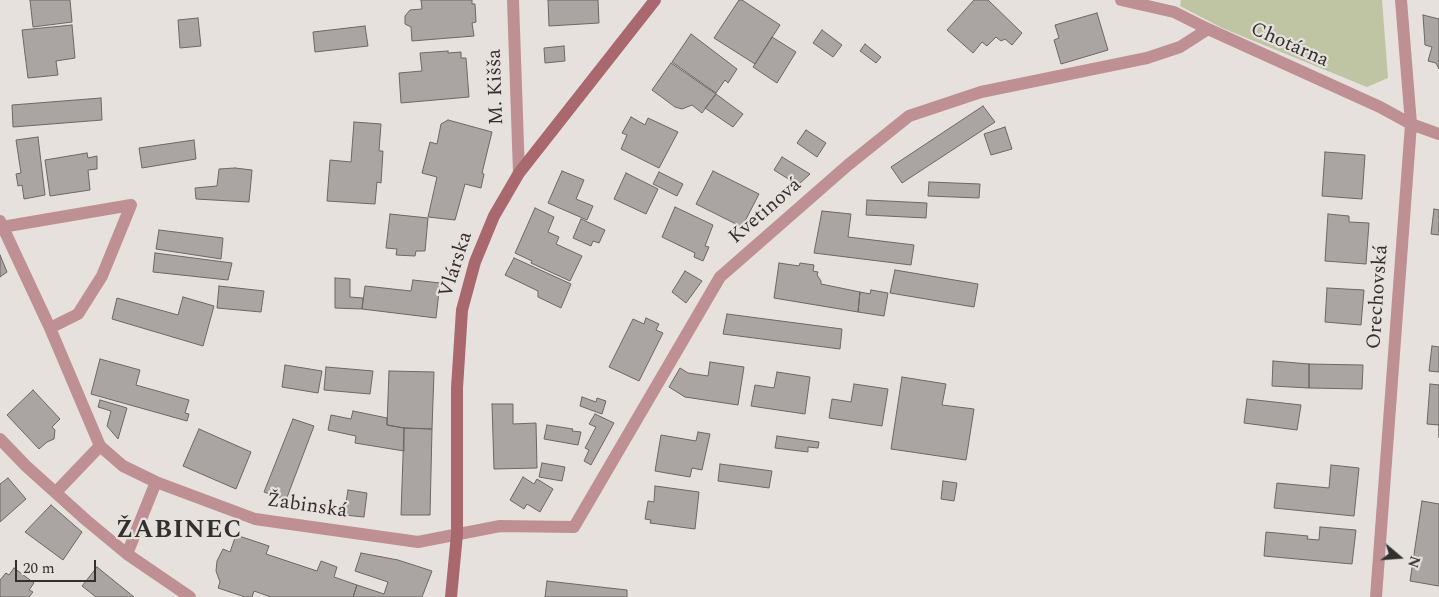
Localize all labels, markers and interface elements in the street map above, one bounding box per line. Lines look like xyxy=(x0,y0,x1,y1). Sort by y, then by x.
street label: Chotárna xyxy=(1246,18,1332,74)
street label: M. Kišša xyxy=(484,48,510,126)
street label: Kvetinová xyxy=(725,174,807,250)
street label: Vlárska xyxy=(435,229,479,301)
street label: Orechovská xyxy=(1363,244,1395,350)
street label: Žabinská xyxy=(265,489,349,525)
district label: ŽABINEC xyxy=(115,517,243,547)
north arrow xyxy=(1374,532,1424,582)
scale bar xyxy=(18,550,99,582)
text: N xyxy=(1402,553,1425,570)
text: 20 m xyxy=(23,557,55,580)

